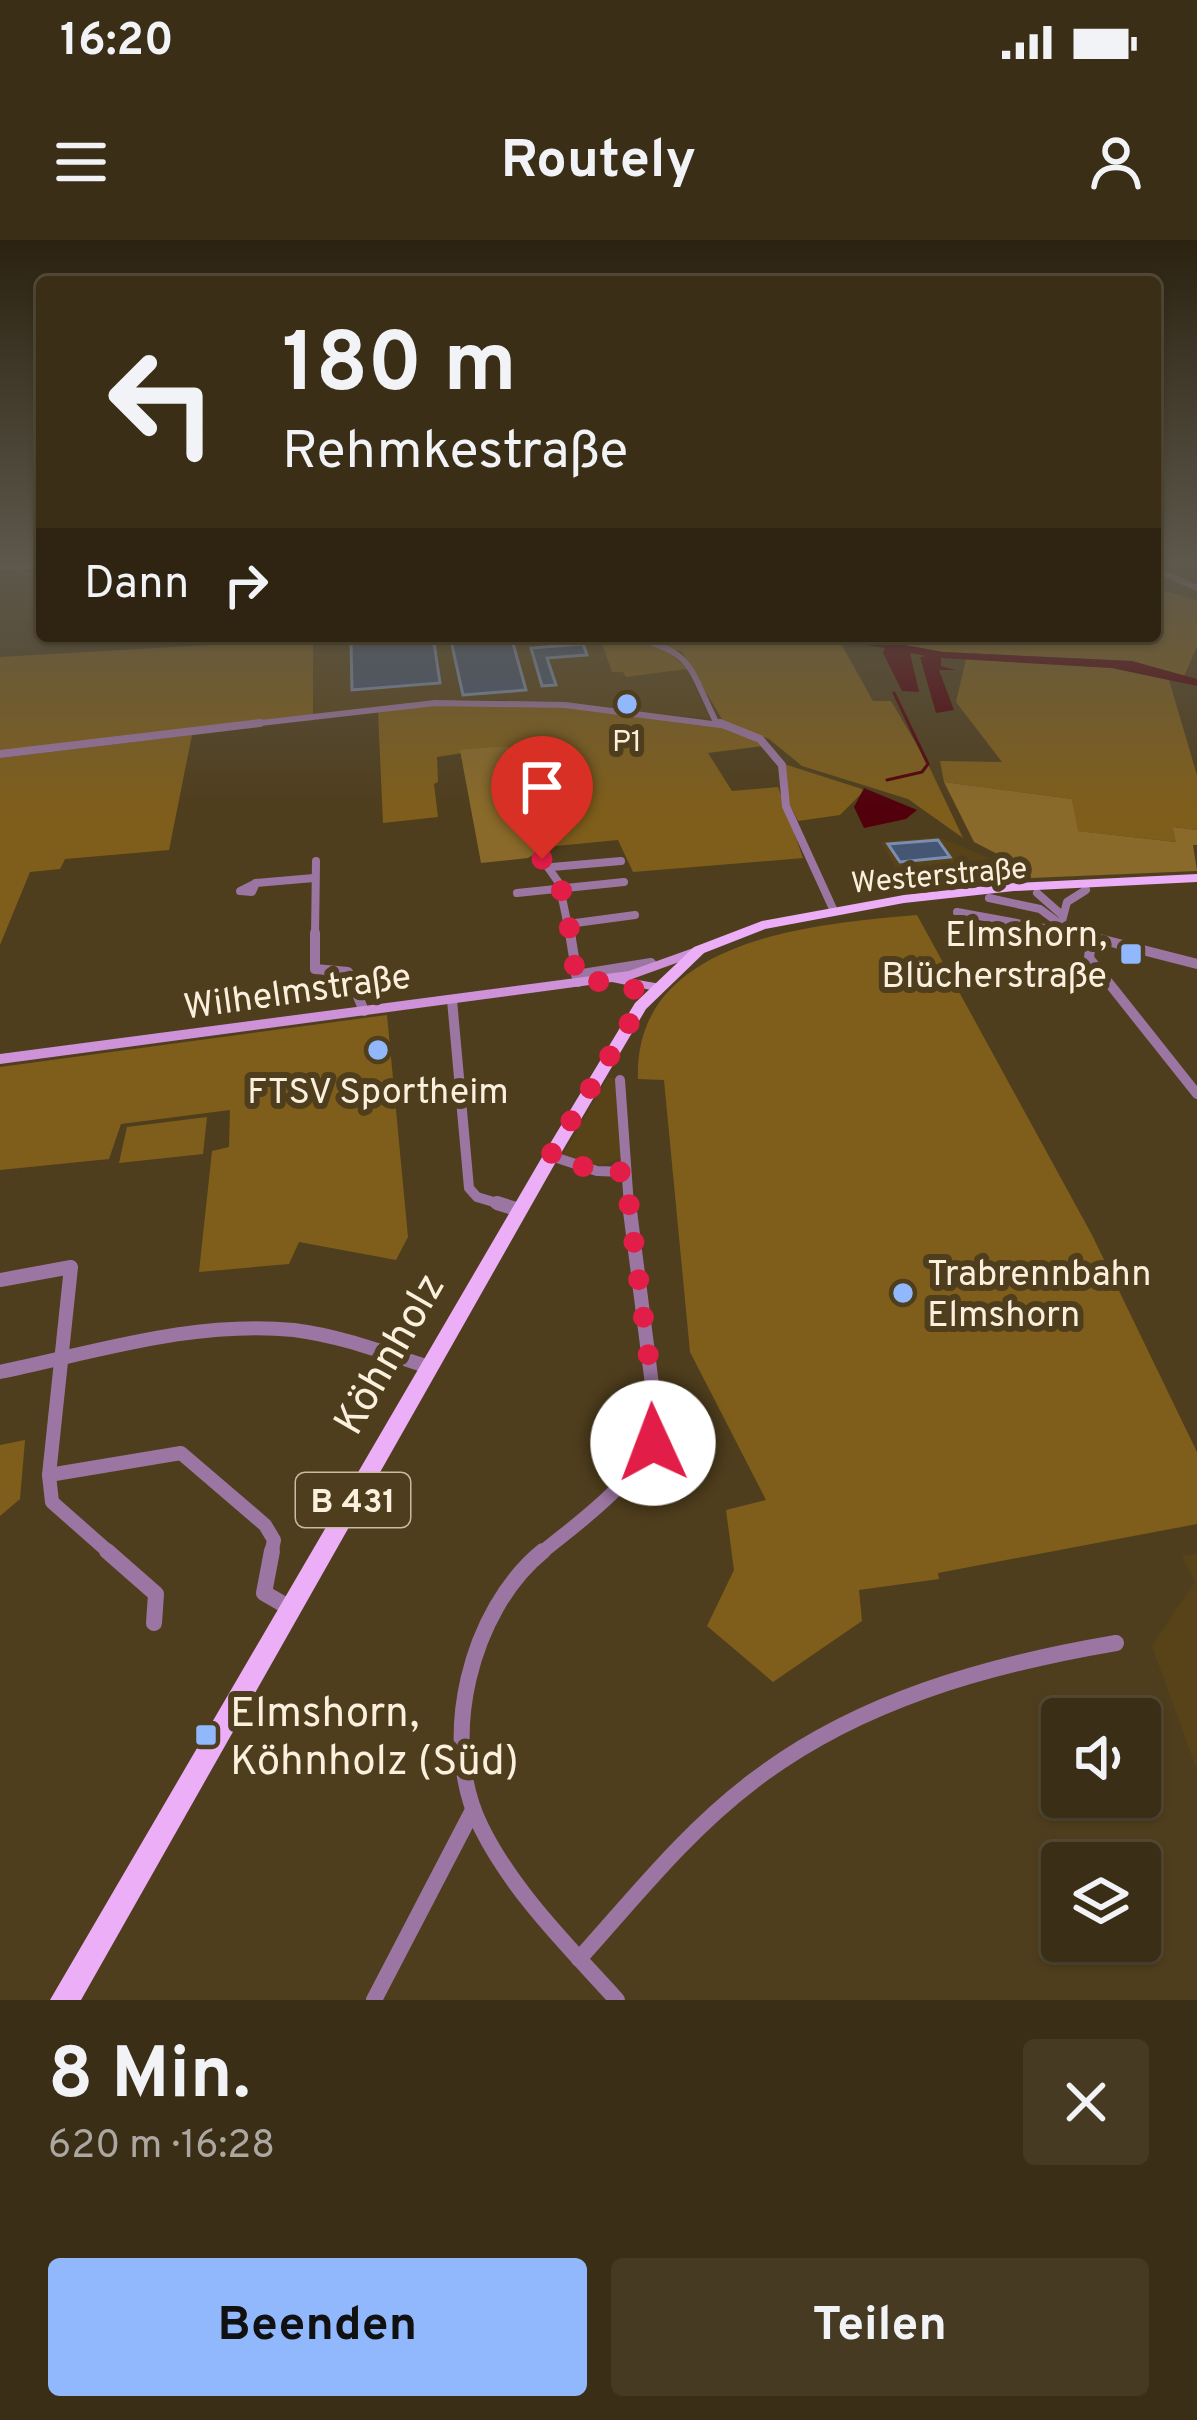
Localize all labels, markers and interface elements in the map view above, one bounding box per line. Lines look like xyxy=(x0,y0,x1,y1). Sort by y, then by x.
text: 16:20 xyxy=(60,14,174,71)
text: Routely xyxy=(501,128,696,197)
icon: menu xyxy=(48,129,114,195)
icon: person xyxy=(1083,129,1149,195)
text: 180 m xyxy=(282,315,517,421)
icon: left xyxy=(84,324,240,480)
text: Rehmkestraße xyxy=(282,419,628,488)
icon: right xyxy=(213,552,279,618)
text: Dann xyxy=(84,557,189,614)
marker: P1 xyxy=(614,691,640,717)
place label: P1 xyxy=(612,725,642,762)
pin xyxy=(491,736,593,859)
icon: arrive xyxy=(509,754,575,820)
street label: Westerstraße xyxy=(850,851,1029,904)
place label: Elmshorn, Blücherstraße xyxy=(881,914,1107,1001)
marker: Elmshorn, Blücherstraße xyxy=(1118,941,1144,967)
street label: Wilhelmstraße xyxy=(181,955,414,1033)
marker: FTSV Sportheim xyxy=(365,1037,391,1063)
place label: FTSV Sportheim xyxy=(247,1071,509,1117)
place label: Trabrennbahn Elmshorn xyxy=(927,1253,1152,1340)
street label: Köhnholz xyxy=(324,1265,459,1446)
marker: Trabrennbahn Elmshorn xyxy=(890,1280,916,1306)
position arrow xyxy=(590,1380,716,1506)
road number: B 431 xyxy=(296,1473,410,1527)
place label: Elmshorn, Köhnholz (Süd) xyxy=(230,1689,519,1790)
map controls xyxy=(1041,1698,1161,1962)
button: sound xyxy=(1041,1698,1161,1818)
marker: Elmshorn, Köhnholz (Süd) xyxy=(193,1722,219,1748)
button: layers xyxy=(1041,1842,1161,1962)
text: 8 Min. xyxy=(48,2032,251,2124)
button: close xyxy=(1023,2039,1149,2165)
text: 620 m · 16:28 xyxy=(48,2123,275,2172)
button: Beenden xyxy=(48,2258,587,2396)
button: Teilen xyxy=(611,2258,1149,2396)

